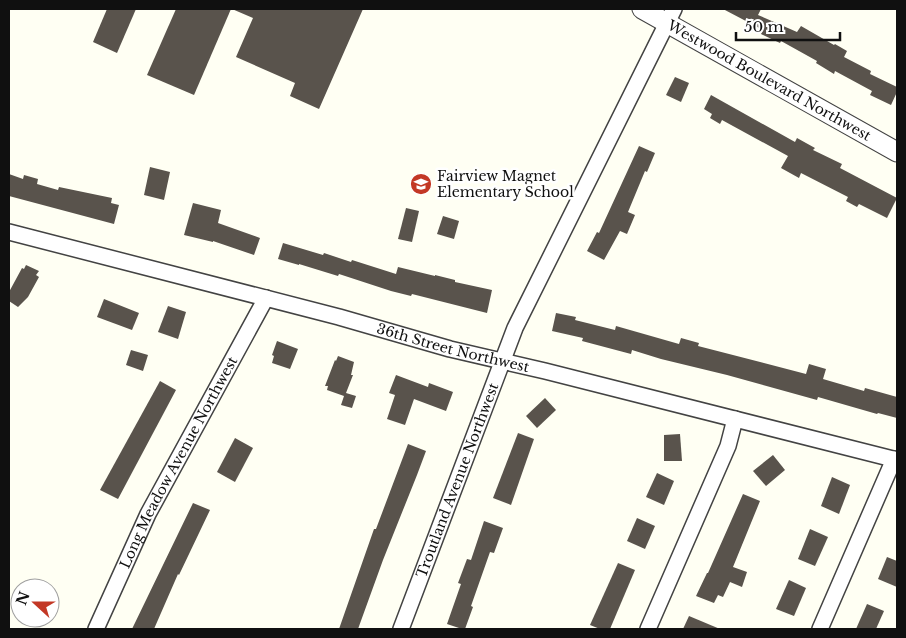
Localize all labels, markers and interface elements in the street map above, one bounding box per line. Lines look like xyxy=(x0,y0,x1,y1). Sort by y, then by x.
scale bar xyxy=(736,10,840,42)
street label: Westwood Boulevard Northwest xyxy=(664,16,875,145)
text: 50 m xyxy=(744,17,784,36)
place label: Fairview Magnet Elementary School xyxy=(437,167,574,201)
school or university icon: Fairview Magnet Elementary School xyxy=(409,172,433,196)
street label: 36th Street Northwest xyxy=(375,319,532,376)
street label: Long Meadow Avenue Northwest xyxy=(116,353,242,571)
street label: Troutland Avenue Northwest xyxy=(412,380,503,580)
north arrow xyxy=(10,578,60,628)
text: N xyxy=(12,589,34,608)

